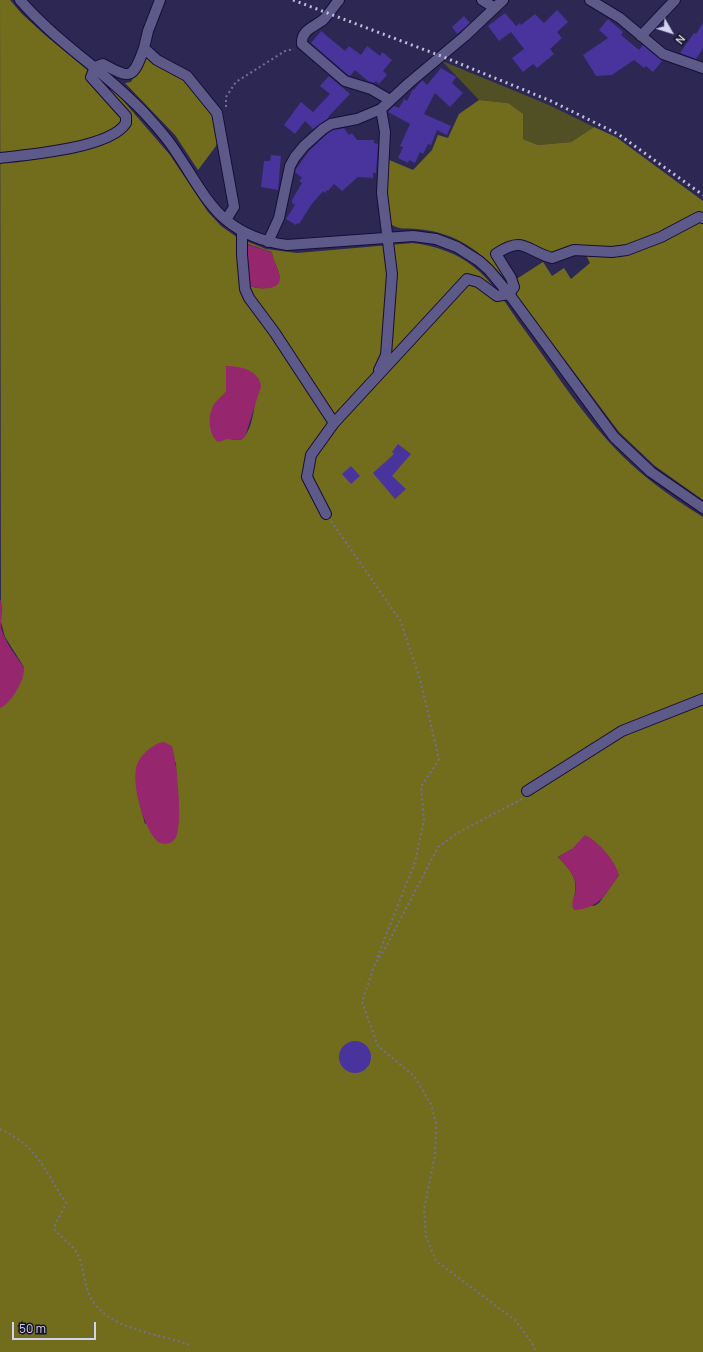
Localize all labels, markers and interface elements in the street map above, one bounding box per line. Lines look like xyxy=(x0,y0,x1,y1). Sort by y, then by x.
north arrow xyxy=(651,12,691,52)
text: N xyxy=(672,32,689,48)
scale bar xyxy=(14,1314,98,1340)
text: 50 m xyxy=(19,1320,46,1337)

